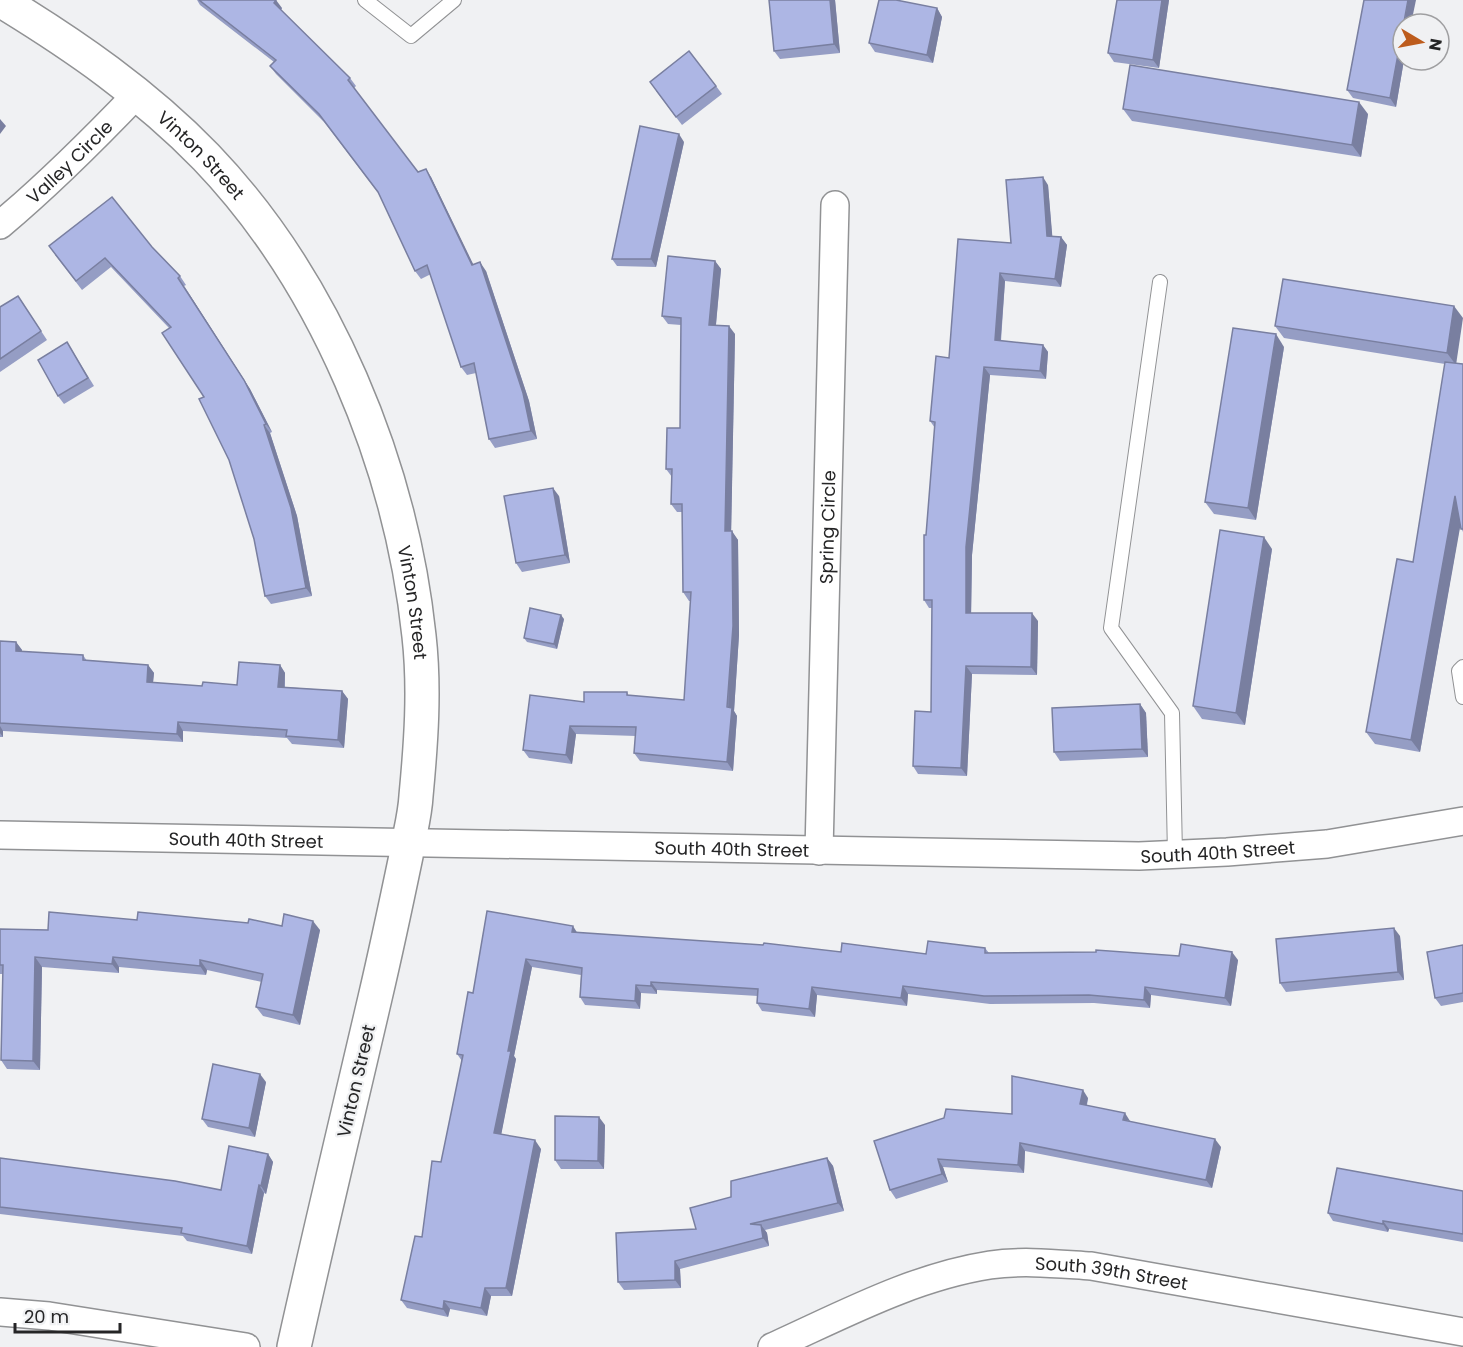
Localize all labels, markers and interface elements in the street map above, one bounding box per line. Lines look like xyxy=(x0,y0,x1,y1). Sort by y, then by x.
north arrow xyxy=(1391,12,1451,72)
text: N xyxy=(1423,37,1448,52)
street label: Vinton Street xyxy=(152,105,251,205)
street label: Valley Circle xyxy=(21,114,118,209)
street label: Spring Circle xyxy=(813,470,841,584)
street label: Vinton Street xyxy=(392,543,434,660)
street label: South 40th Street xyxy=(168,826,324,853)
street label: South 40th Street xyxy=(1140,834,1296,868)
street label: South 40th Street xyxy=(654,835,810,862)
street label: Vinton Street xyxy=(331,1022,381,1140)
street label: South 39th Street xyxy=(1035,1250,1190,1295)
scale bar xyxy=(15,1296,120,1334)
text: 20 m xyxy=(24,1304,69,1329)

